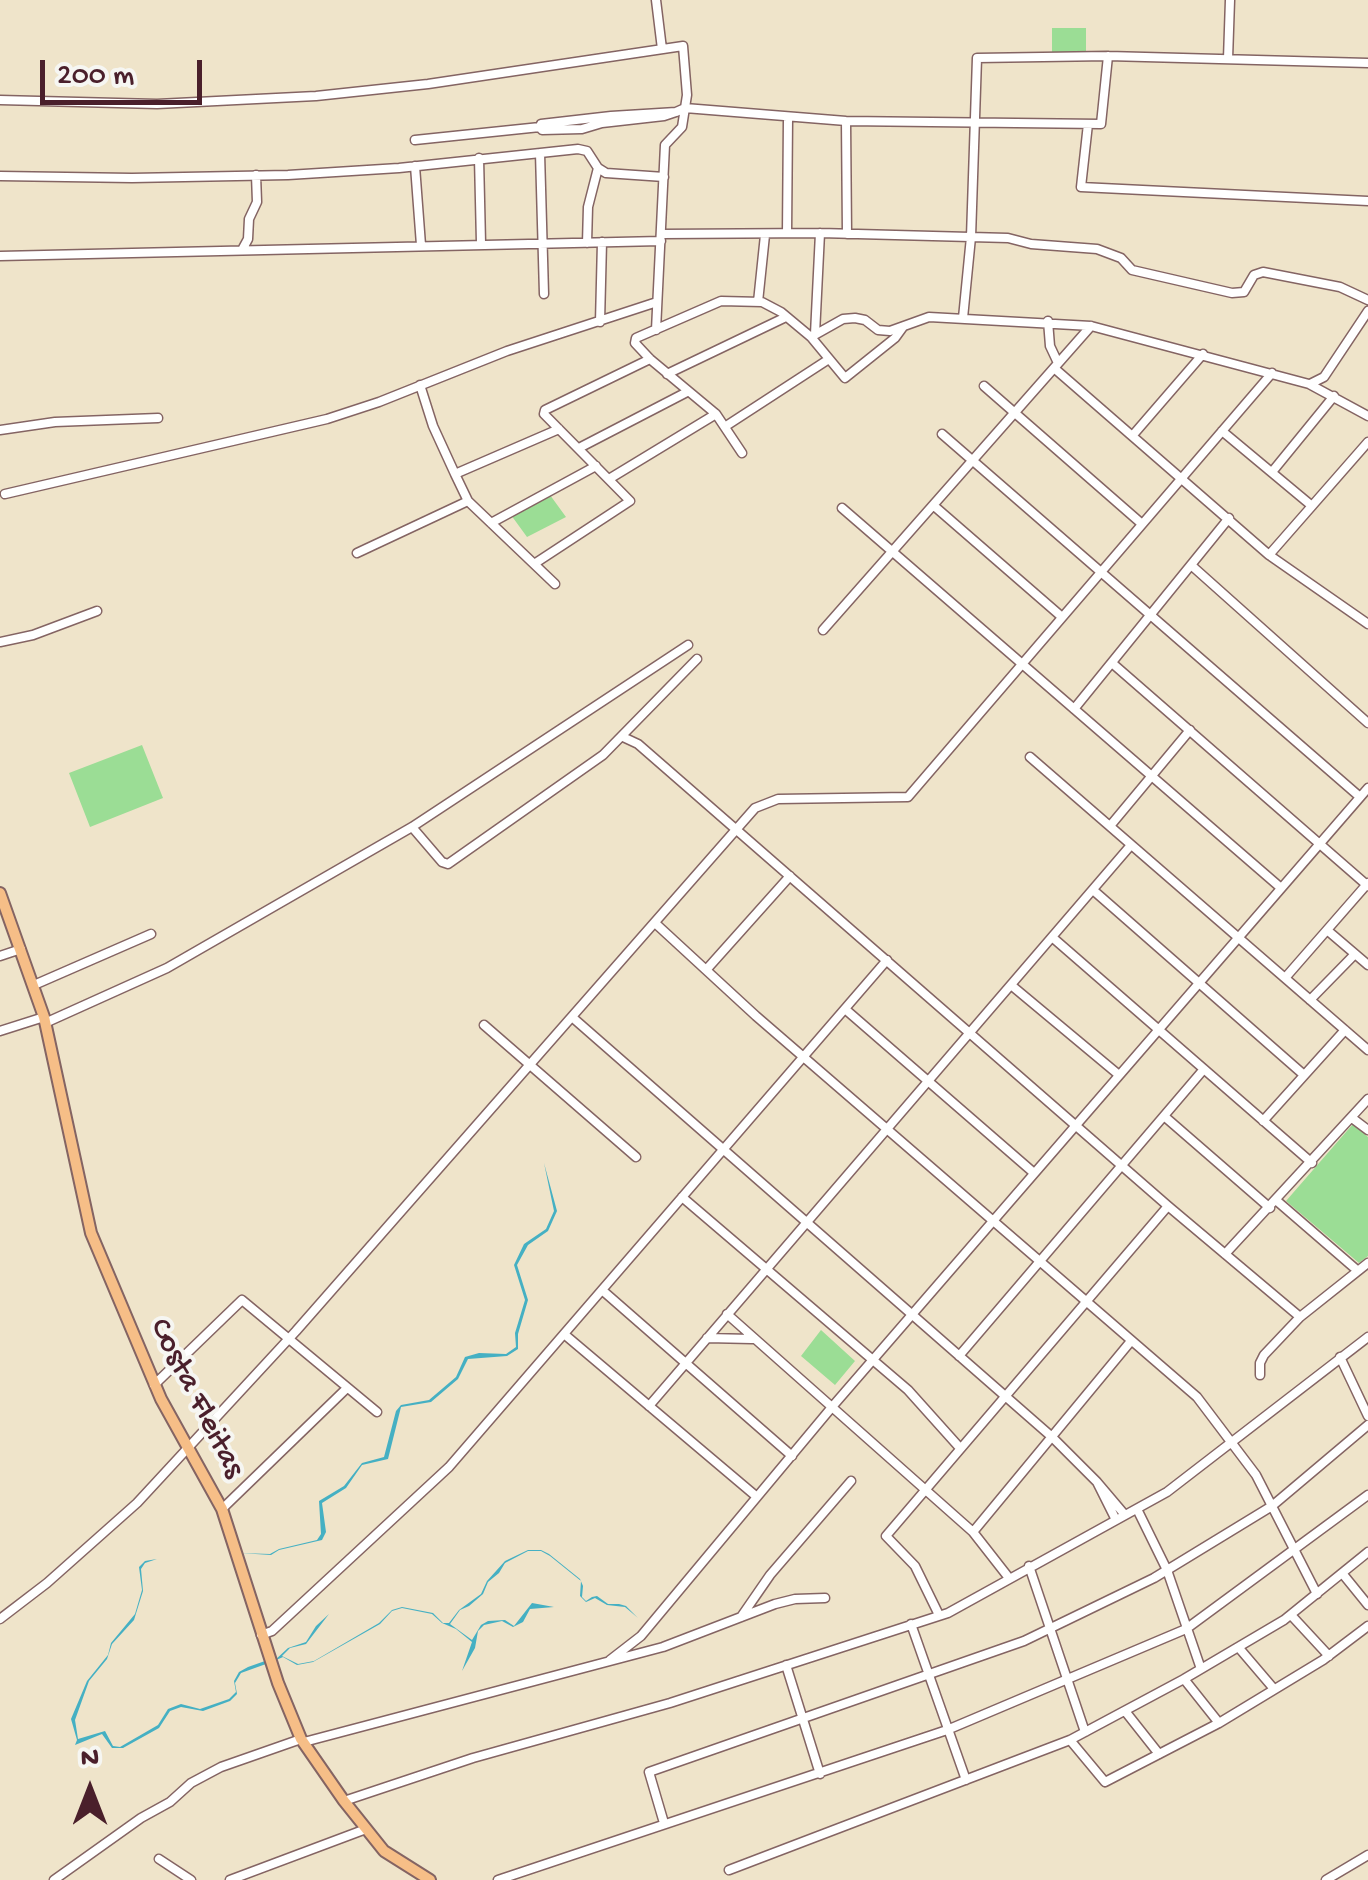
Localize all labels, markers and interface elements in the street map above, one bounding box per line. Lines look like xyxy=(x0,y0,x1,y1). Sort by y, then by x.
scale bar xyxy=(45,40,208,102)
text: 200 m xyxy=(57,60,134,95)
street label: Costa Fleitas xyxy=(138,1313,252,1485)
north arrow xyxy=(40,1740,140,1840)
text: N xyxy=(81,1743,99,1776)

